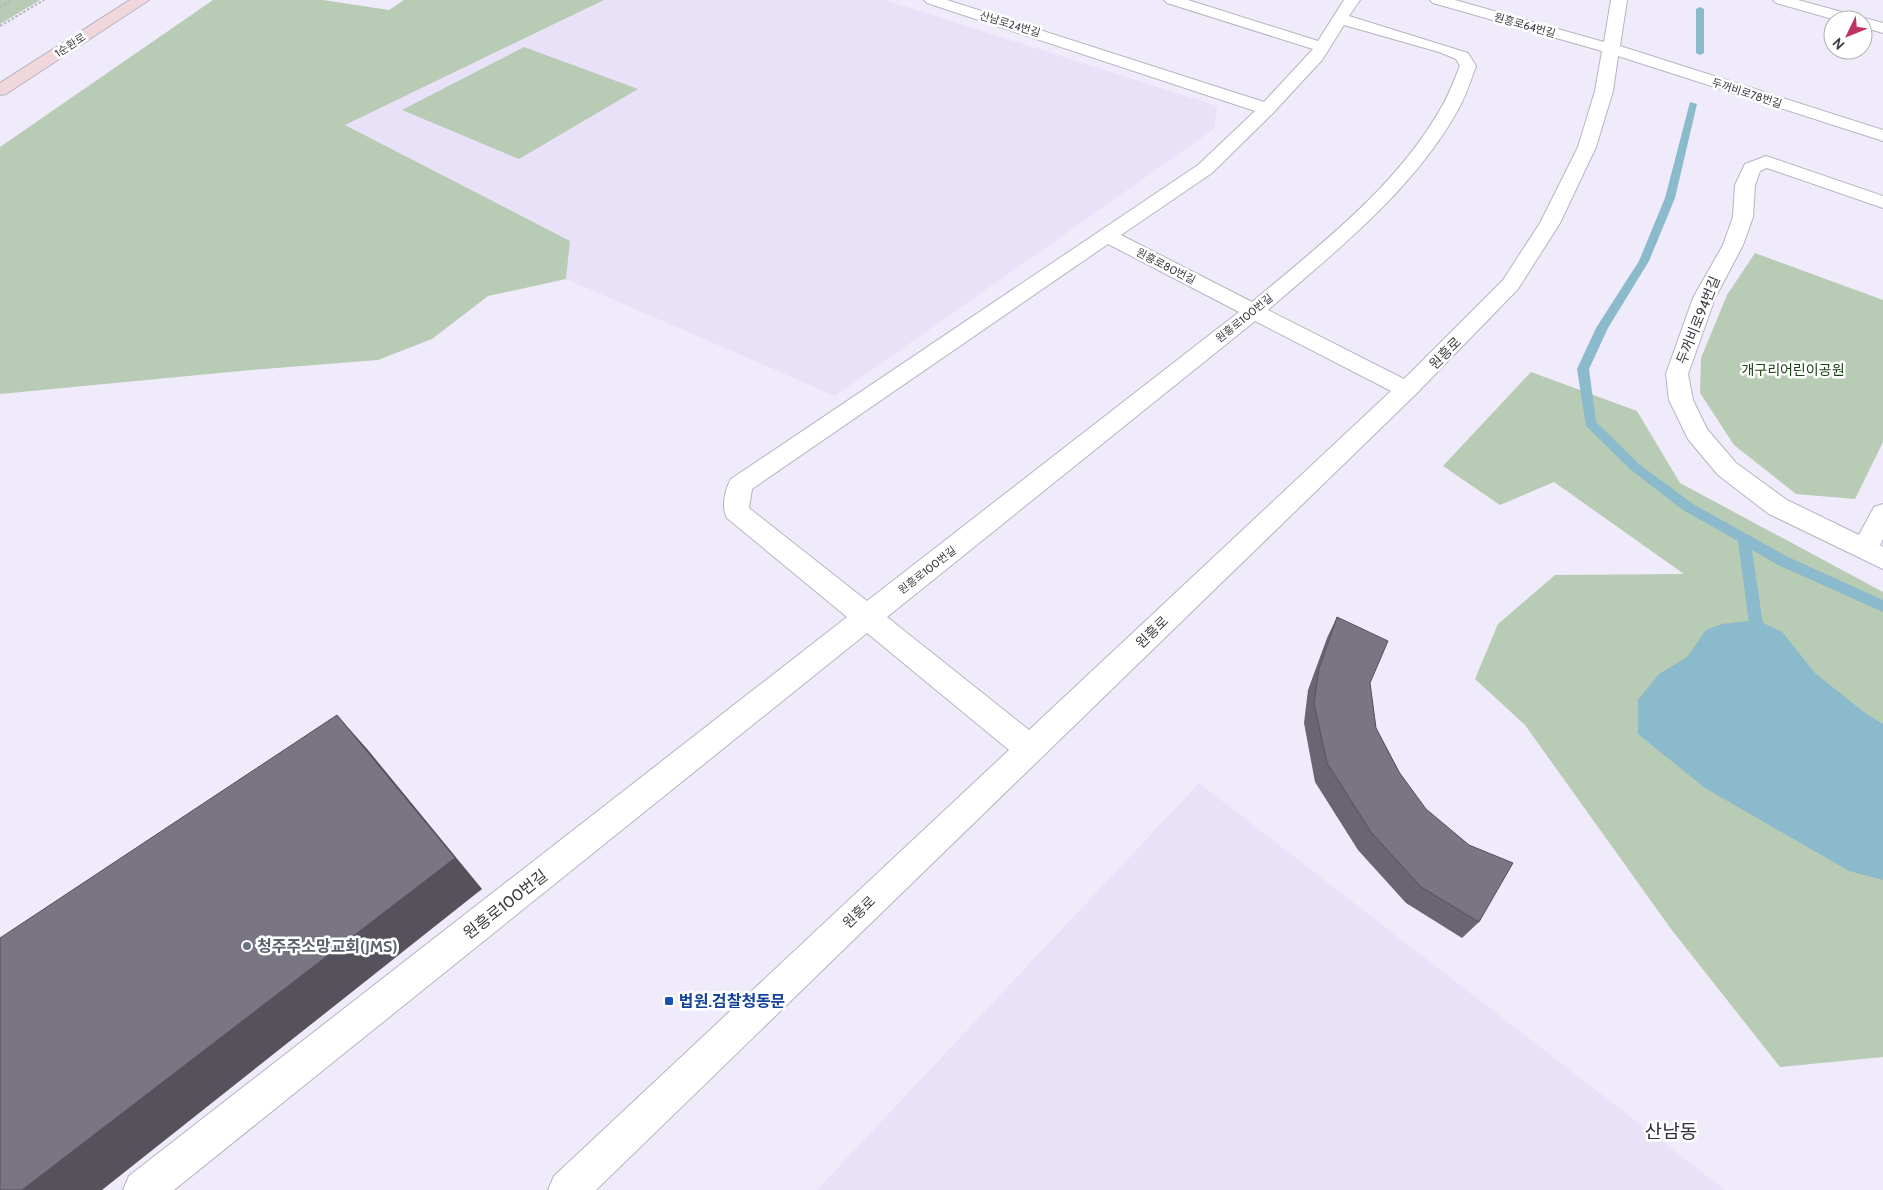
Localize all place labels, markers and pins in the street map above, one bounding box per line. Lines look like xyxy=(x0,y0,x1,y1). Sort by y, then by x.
place label: 청주주소망교회(JMS) xyxy=(257,937,398,956)
marker: 청주주소망교회(JMS) xyxy=(241,940,253,952)
place label: 법원.검찰청동문 xyxy=(679,992,786,1011)
marker: 법원.검찰청동문 xyxy=(663,995,675,1007)

